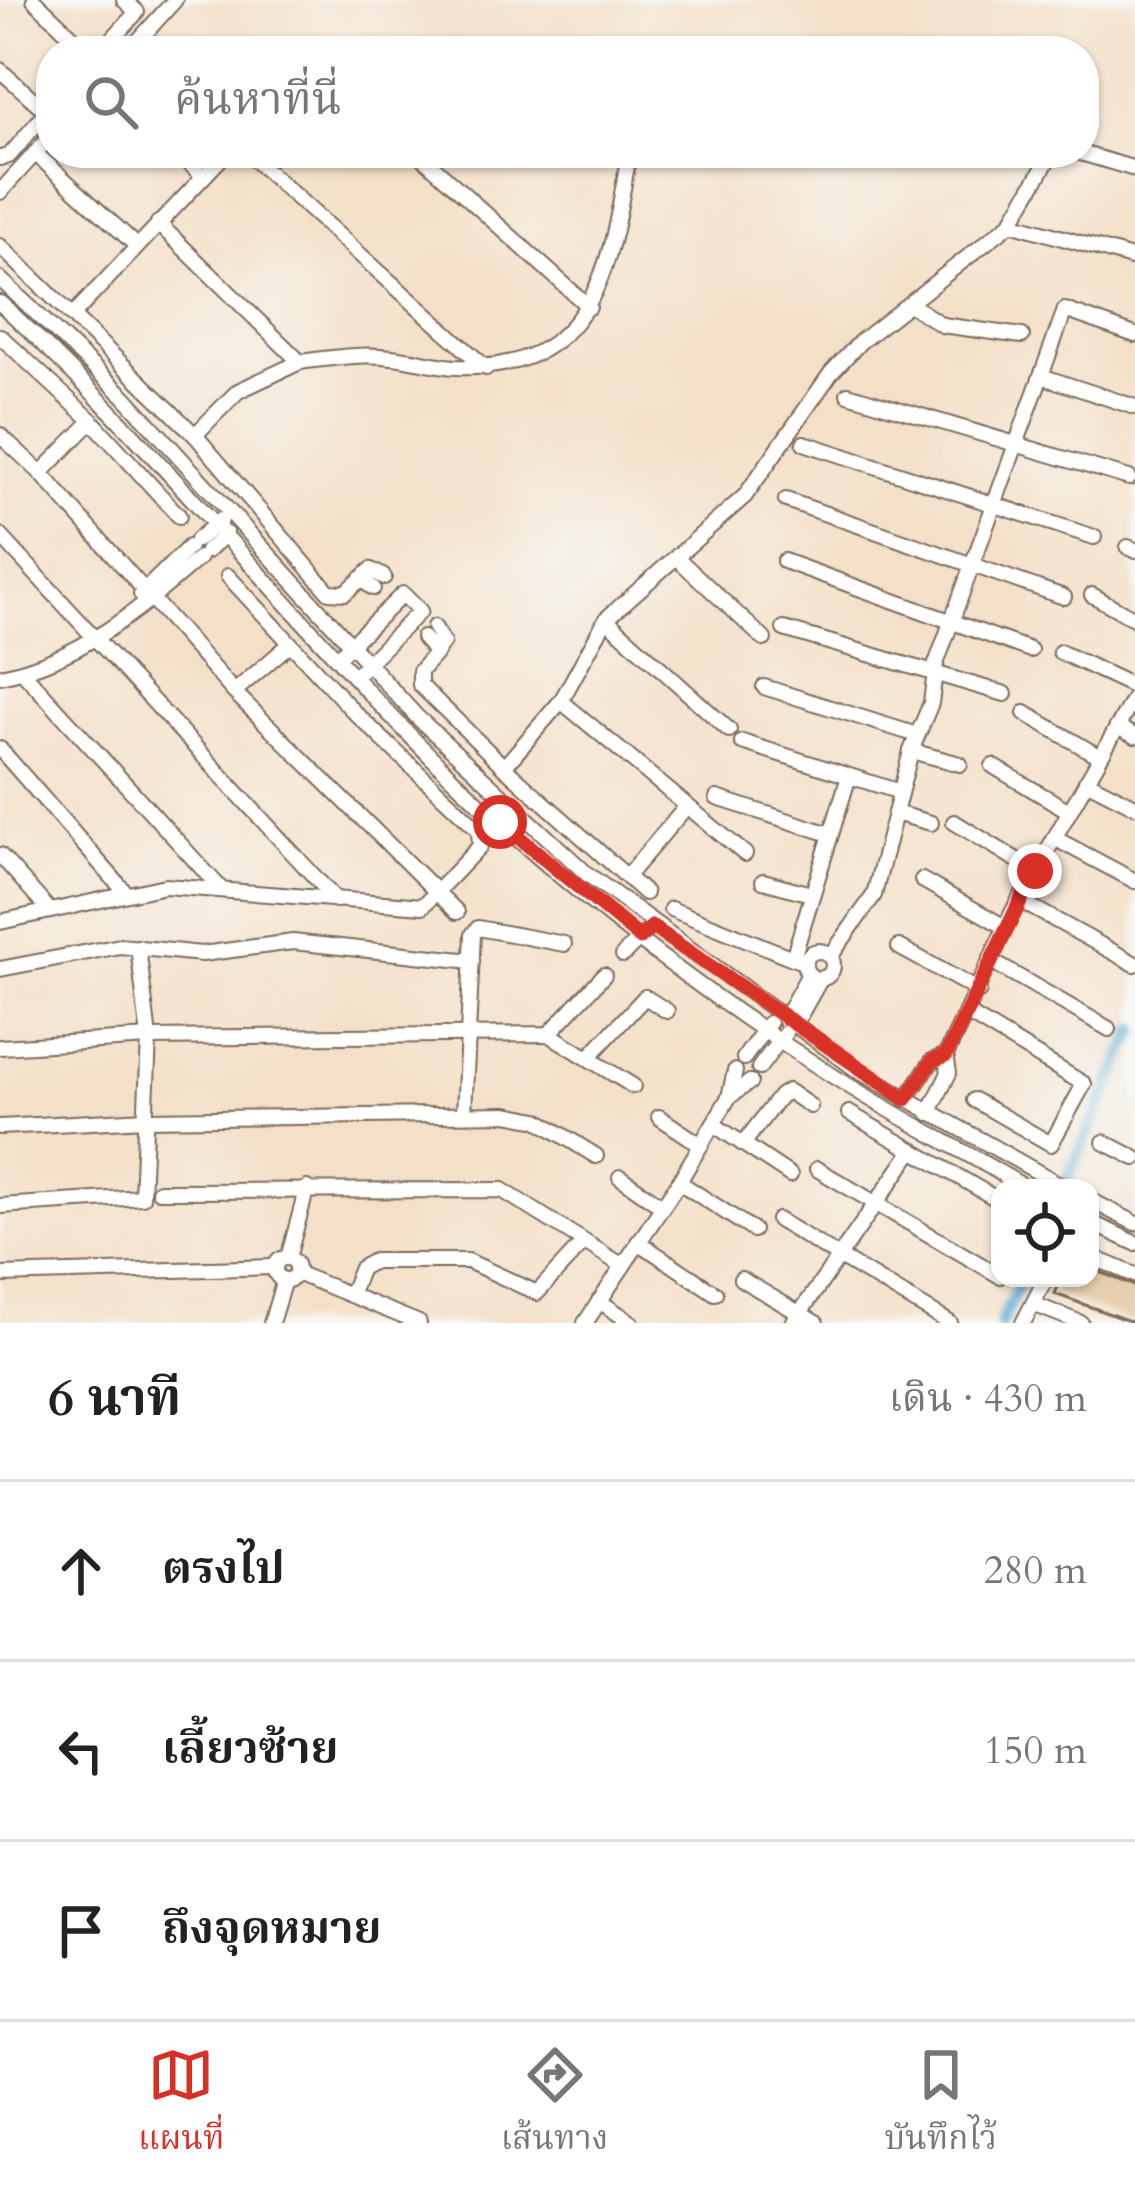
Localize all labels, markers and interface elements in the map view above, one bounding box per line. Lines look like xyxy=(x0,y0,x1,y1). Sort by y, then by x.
search box xyxy=(36,36,1099,168)
icon: search xyxy=(78,69,144,135)
text: ค้นหาที่นี่ xyxy=(174,69,342,130)
route start xyxy=(473,795,527,849)
route end xyxy=(1008,844,1062,898)
map controls xyxy=(991,1179,1099,1287)
button: locate xyxy=(991,1179,1099,1287)
text: 6 นาที xyxy=(48,1364,181,1434)
text: เดิน · 430 m xyxy=(889,1372,1087,1425)
icon: ahead xyxy=(48,1538,114,1604)
text: ตรงไป xyxy=(162,1538,285,1599)
text: 280 m xyxy=(984,1544,1087,1597)
icon: left xyxy=(48,1718,114,1784)
text: เลี้ยวซ้าย xyxy=(162,1718,338,1779)
text: 150 m xyxy=(984,1724,1087,1777)
icon: arrive xyxy=(48,1898,114,1964)
text: ถึงจุดหมาย xyxy=(162,1898,382,1959)
tab: แผนที่ xyxy=(138,2042,225,2167)
tab: เส้นทาง xyxy=(501,2042,608,2167)
tab: บันทึกไว้ xyxy=(884,2042,997,2167)

